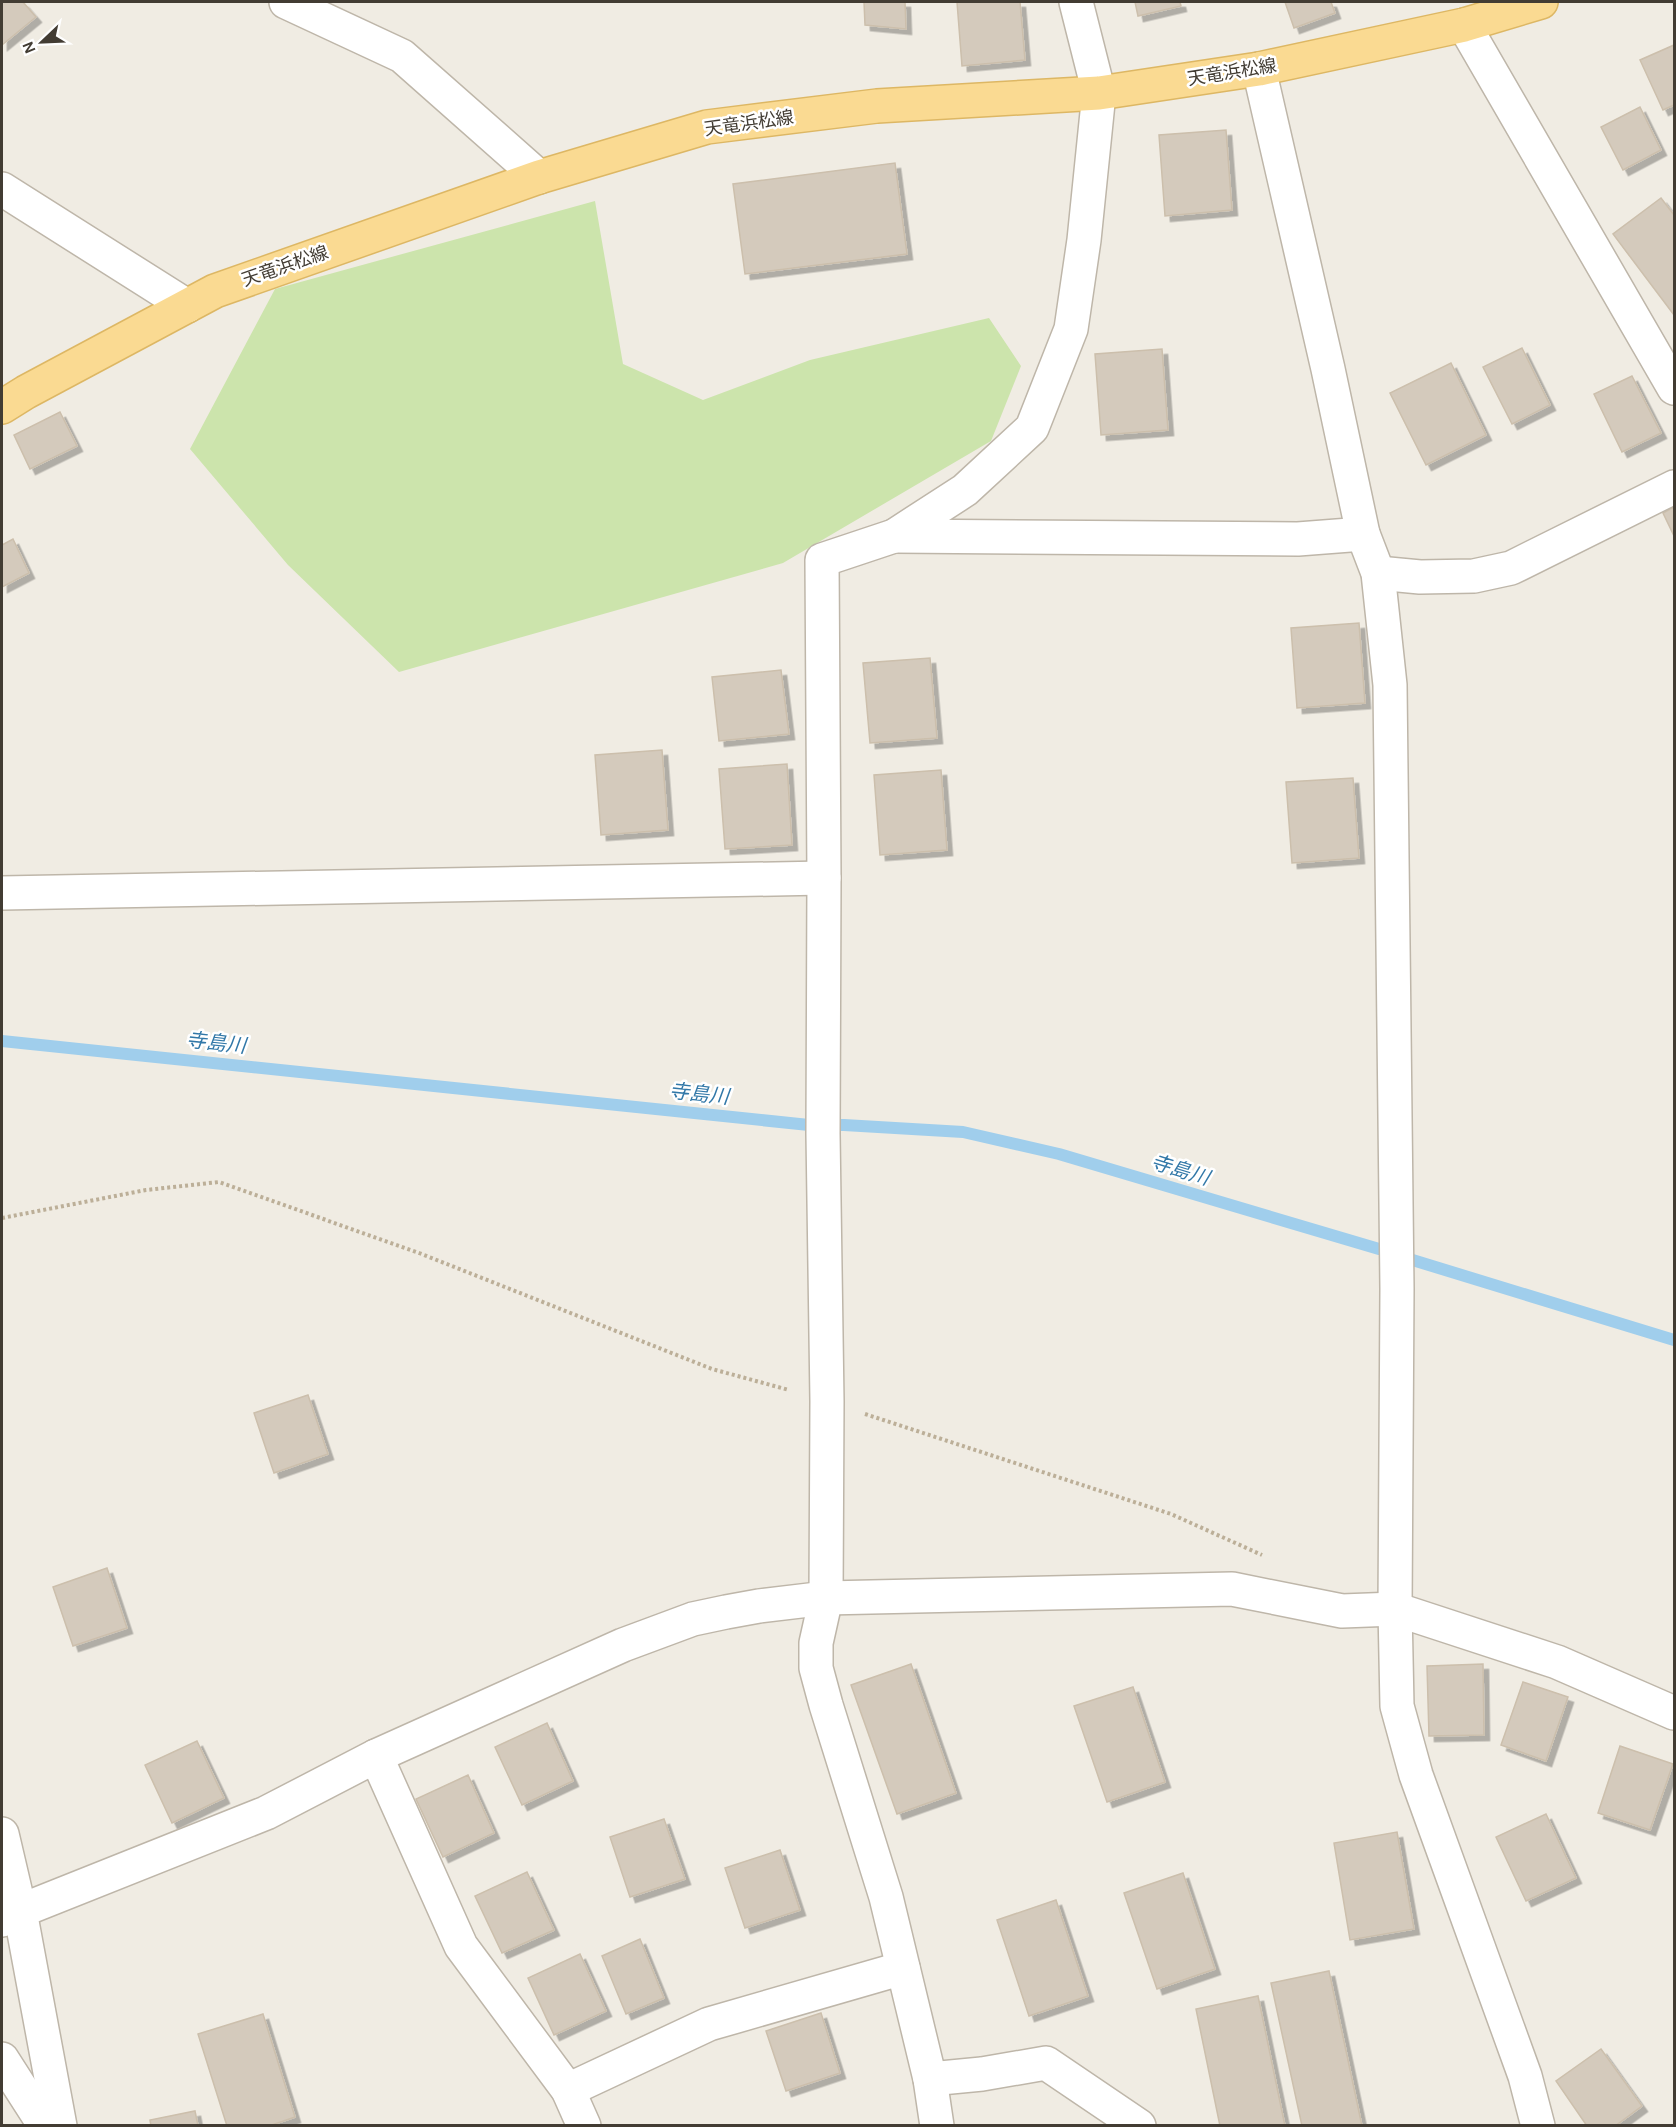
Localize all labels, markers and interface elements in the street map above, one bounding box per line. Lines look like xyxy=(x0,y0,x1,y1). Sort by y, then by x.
north arrow xyxy=(12,12,72,72)
text: N xyxy=(18,39,40,57)
street label: 天竜浜松線 xyxy=(1186,54,1278,90)
street label: 天竜浜松線 xyxy=(703,106,795,140)
street label: 天竜浜松線 xyxy=(239,241,331,291)
water label: 寺島川 xyxy=(185,1028,249,1058)
water label: 寺島川 xyxy=(668,1079,732,1109)
water label: 寺島川 xyxy=(1148,1150,1214,1190)

